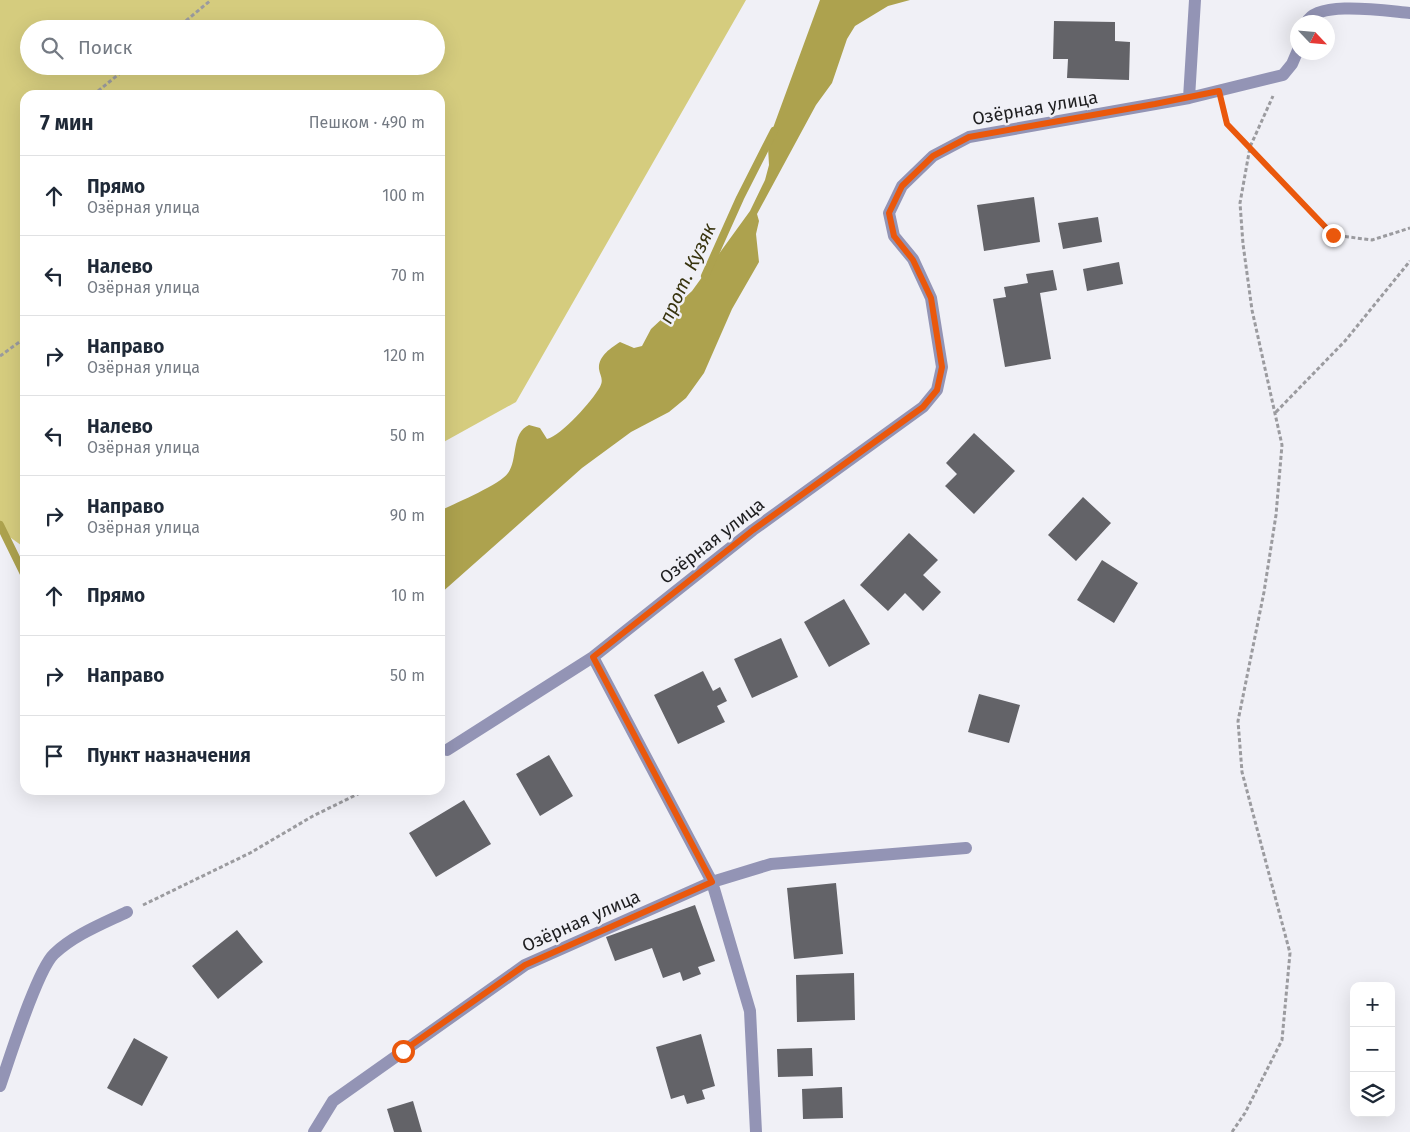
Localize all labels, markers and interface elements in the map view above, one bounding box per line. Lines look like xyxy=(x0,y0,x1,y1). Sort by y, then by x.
north arrow xyxy=(1290,15,1335,60)
search box xyxy=(20,20,445,75)
icon: search xyxy=(38,34,66,62)
text: Поиск xyxy=(78,36,132,59)
street label: Озёрная улица xyxy=(971,86,1099,130)
text: 7 мин xyxy=(40,110,94,136)
text: Пешком · 490 m xyxy=(309,113,425,132)
text: Прямо xyxy=(87,175,145,198)
icon: ahead xyxy=(40,182,68,210)
text: 100 m xyxy=(382,186,425,205)
text: Озёрная улица xyxy=(87,198,200,217)
water label: прот. Кузяк xyxy=(654,219,721,327)
route end xyxy=(1322,224,1345,247)
text: Налево xyxy=(87,255,153,278)
icon: left xyxy=(40,262,68,290)
text: 70 m xyxy=(391,266,425,285)
text: Озёрная улица xyxy=(87,278,200,297)
text: Направо xyxy=(87,335,164,358)
icon: right xyxy=(40,342,68,370)
text: 120 m xyxy=(383,346,425,365)
text: Озёрная улица xyxy=(87,358,200,377)
text: Налево xyxy=(87,415,153,438)
icon: left xyxy=(40,422,68,450)
text: 50 m xyxy=(390,426,425,445)
text: Озёрная улица xyxy=(87,438,200,457)
street label: Озёрная улица xyxy=(655,493,769,589)
text: Направо xyxy=(87,495,164,518)
icon: right xyxy=(40,502,68,530)
text: 90 m xyxy=(390,506,425,525)
text: Озёрная улица xyxy=(87,518,200,537)
icon: ahead xyxy=(40,582,68,610)
text: Прямо xyxy=(87,584,145,607)
text: 10 m xyxy=(391,586,425,605)
icon: right xyxy=(40,662,68,690)
text: Направо xyxy=(87,664,164,687)
text: 50 m xyxy=(390,666,425,685)
icon: arrive xyxy=(40,742,68,770)
text: Пункт назначения xyxy=(87,744,251,767)
street label: Озёрная улица xyxy=(519,885,643,957)
map controls xyxy=(1350,982,1395,1117)
button: + xyxy=(1350,982,1395,1027)
button: − xyxy=(1350,1027,1395,1072)
route start xyxy=(392,1040,415,1063)
button: layers xyxy=(1350,1072,1395,1117)

